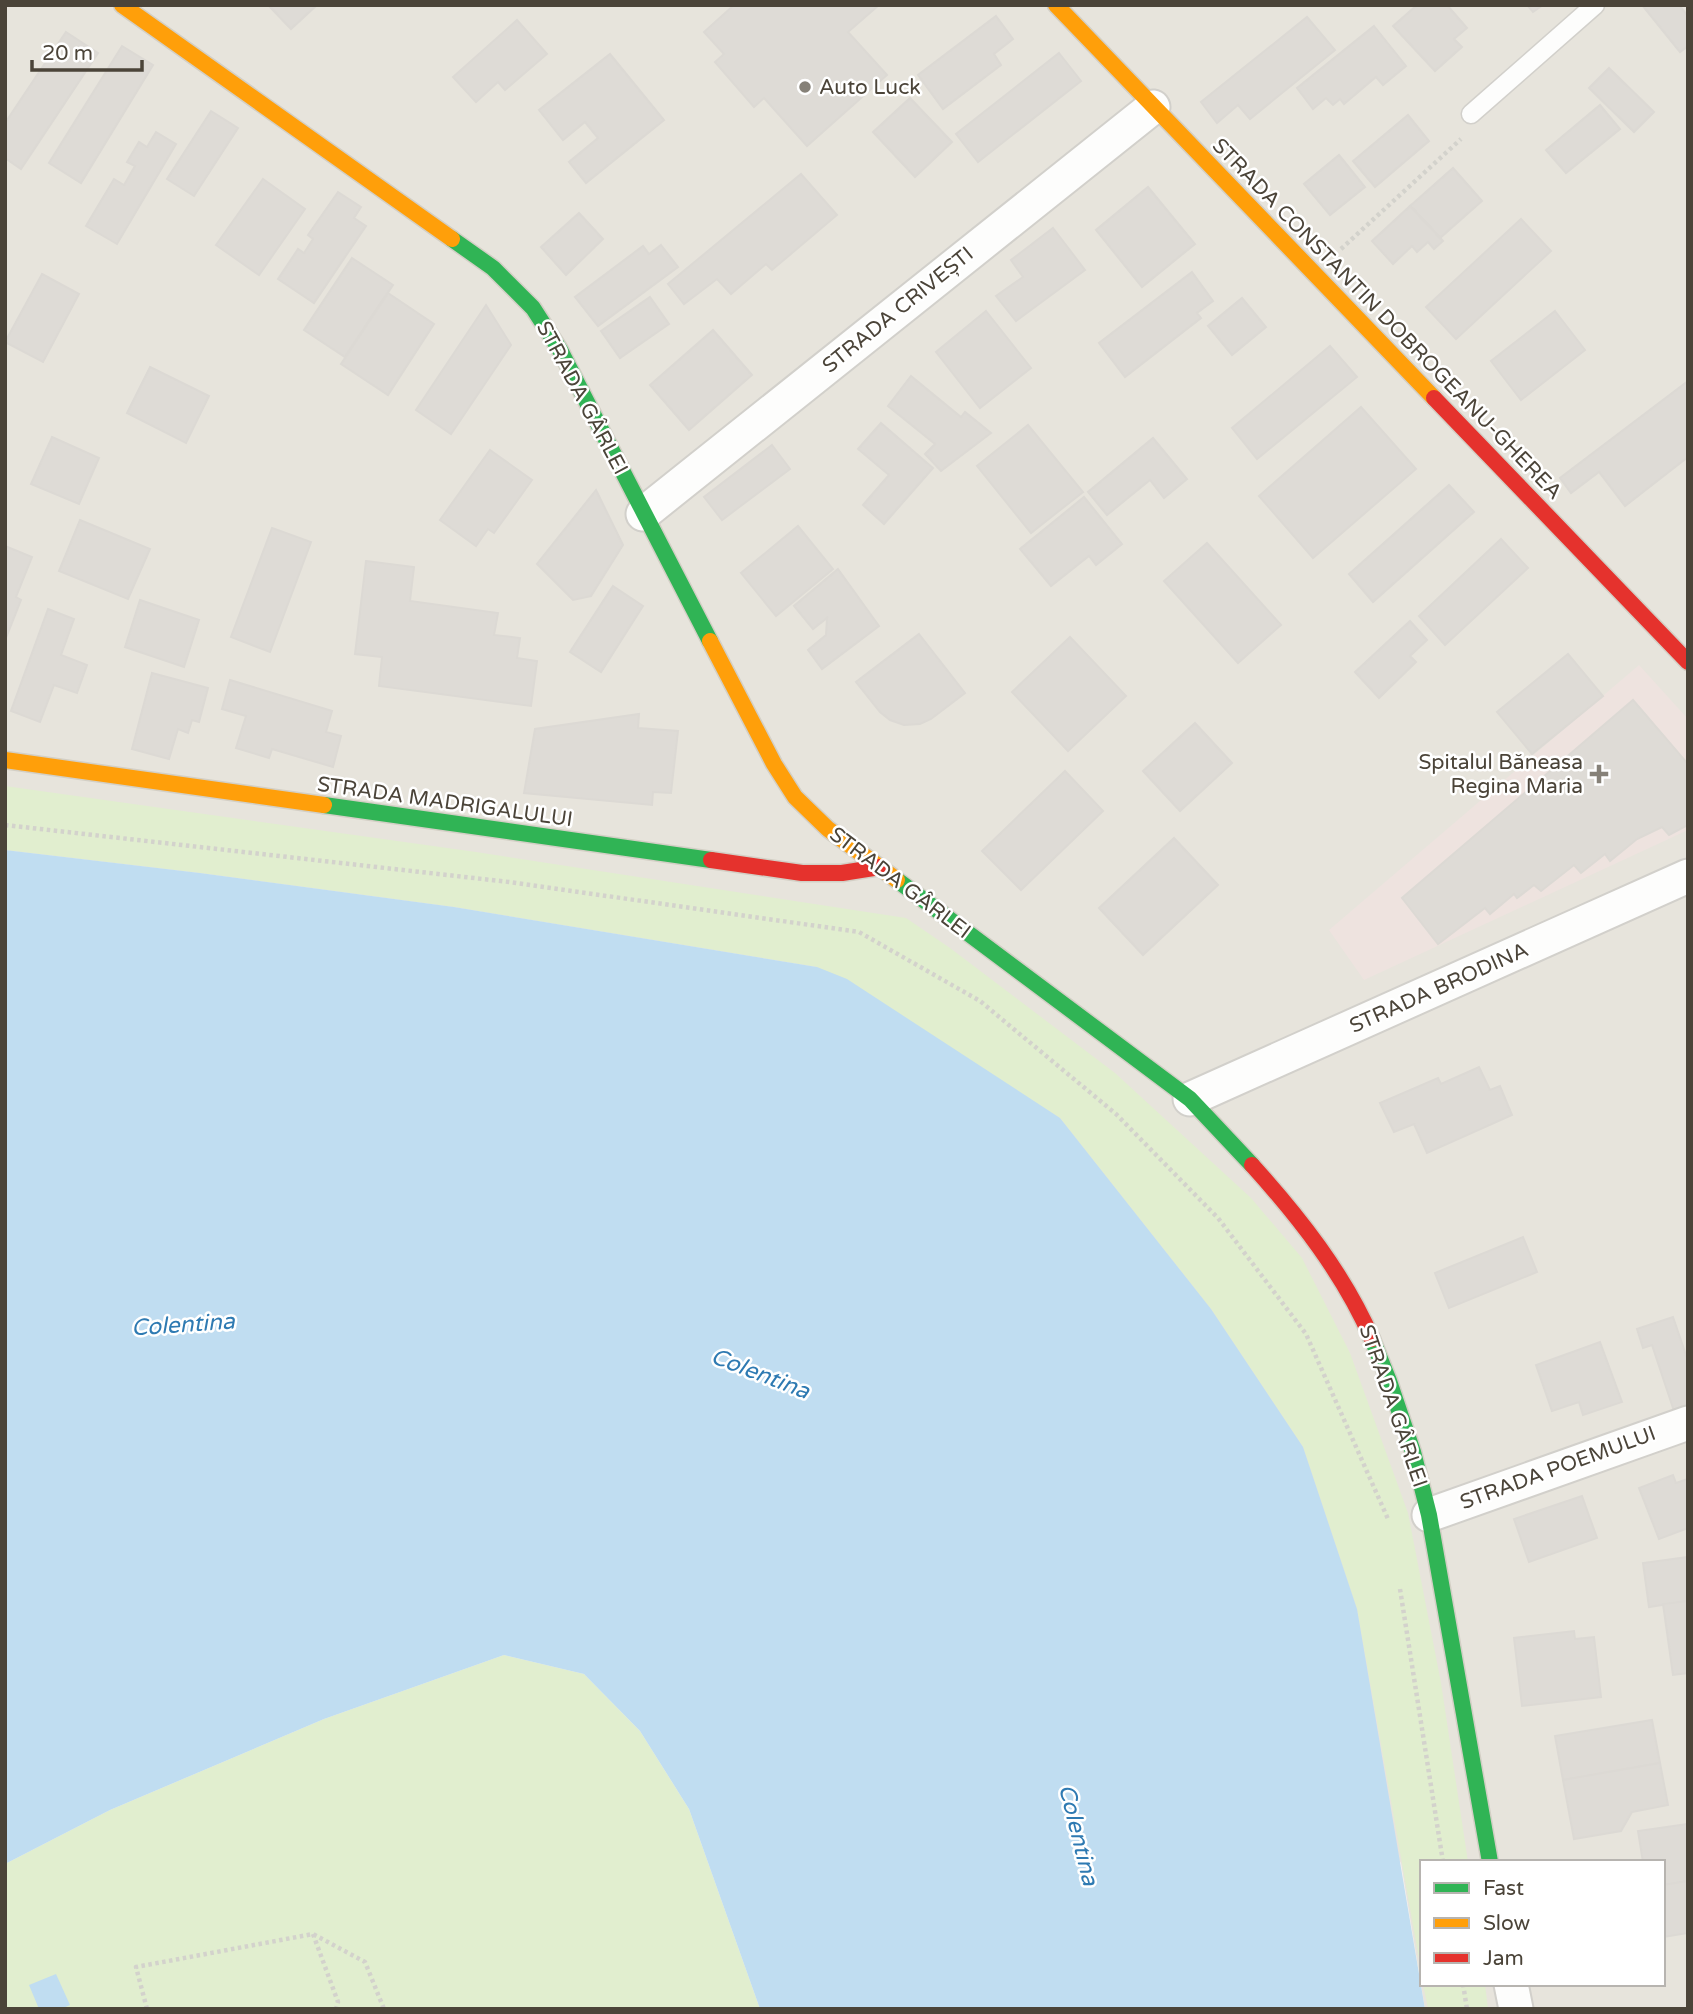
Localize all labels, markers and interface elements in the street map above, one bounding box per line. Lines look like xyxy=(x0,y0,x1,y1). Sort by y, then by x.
scale bar xyxy=(32,28,142,72)
text: 20 m xyxy=(42,41,93,66)
place label: Auto Luck xyxy=(819,75,921,100)
marker: Auto Luck xyxy=(797,79,813,95)
street label: STRADA CONSTANTIN DOBROGEANU-GHEREA xyxy=(1207,133,1567,505)
street label: STRADA CRIVEȘTI xyxy=(818,242,978,378)
street label: STRADA GÂRLEI xyxy=(531,317,633,479)
place label: Spitalul Băneasa Regina Maria xyxy=(1419,750,1583,799)
marker: Spitalul Băneasa Regina Maria xyxy=(1589,764,1609,784)
street label: STRADA MADRIGALULUI xyxy=(316,772,574,832)
street label: STRADA GÂRLEI xyxy=(825,822,975,944)
street label: STRADA BRODINA xyxy=(1346,937,1532,1039)
water label: Colentina xyxy=(130,1307,237,1343)
street label: STRADA GÂRLEI xyxy=(1353,1321,1433,1491)
water label: Colentina xyxy=(707,1342,814,1406)
street label: STRADA POEMULUI xyxy=(1457,1421,1659,1515)
water label: Colentina xyxy=(1052,1781,1104,1890)
legend xyxy=(1420,1860,1665,1986)
text: Fast xyxy=(1483,1876,1524,1901)
text: Slow xyxy=(1483,1911,1531,1936)
text: Jam xyxy=(1483,1946,1524,1971)

